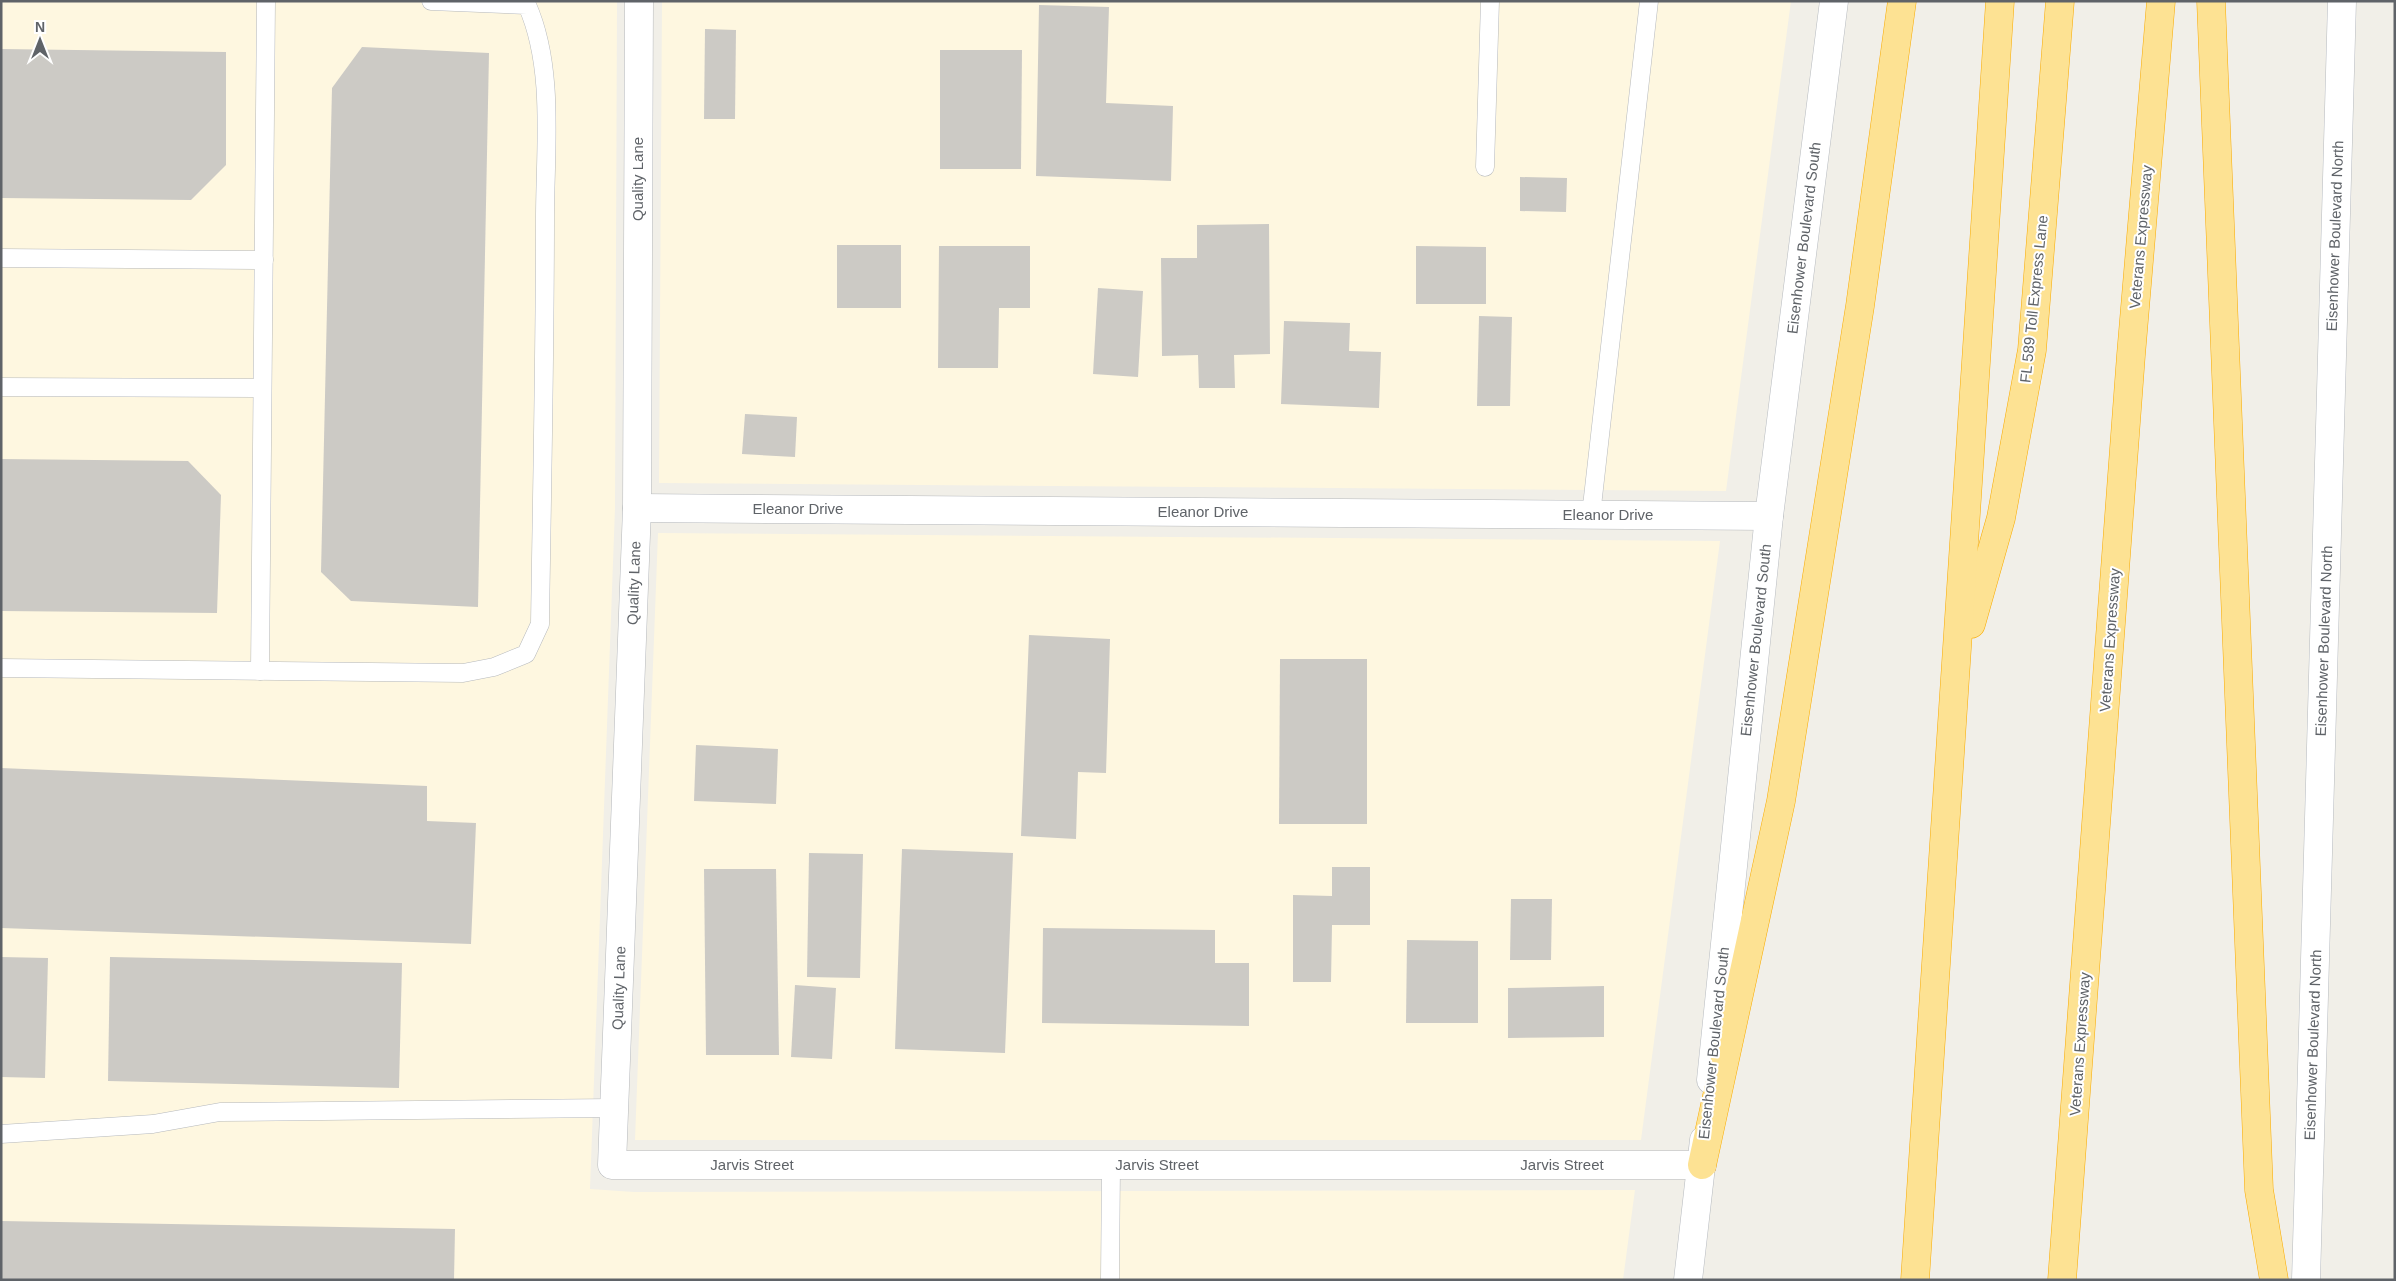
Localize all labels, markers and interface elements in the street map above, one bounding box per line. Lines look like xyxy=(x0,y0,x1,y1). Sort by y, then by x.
north arrow xyxy=(15,15,65,65)
text: N xyxy=(35,19,45,35)
street label: Quality Lane xyxy=(629,137,646,221)
street label: Eisenhower Boulevard North xyxy=(2323,140,2346,332)
street label: Eisenhower Boulevard South xyxy=(1783,141,1824,335)
street label: Veterans Expressway xyxy=(2126,164,2155,310)
street label: FL 589 Toll Express Lane xyxy=(2016,214,2051,384)
street label: Eleanor Drive xyxy=(753,500,843,517)
street label: Eleanor Drive xyxy=(1158,503,1248,520)
street label: Eleanor Drive xyxy=(1563,506,1653,523)
street label: Quality Lane xyxy=(624,541,643,625)
street label: Eisenhower Boulevard South xyxy=(1737,543,1774,737)
street label: Eisenhower Boulevard North xyxy=(2312,545,2335,737)
street label: Veterans Expressway xyxy=(2096,567,2123,713)
street label: Quality Lane xyxy=(609,946,628,1030)
street label: Eisenhower Boulevard South xyxy=(1695,946,1732,1140)
street label: Eisenhower Boulevard North xyxy=(2301,949,2324,1141)
street label: Veterans Expressway xyxy=(2066,971,2093,1117)
street label: Jarvis Street xyxy=(710,1156,795,1173)
street label: Jarvis Street xyxy=(1115,1156,1200,1173)
street label: Jarvis Street xyxy=(1520,1156,1605,1173)

